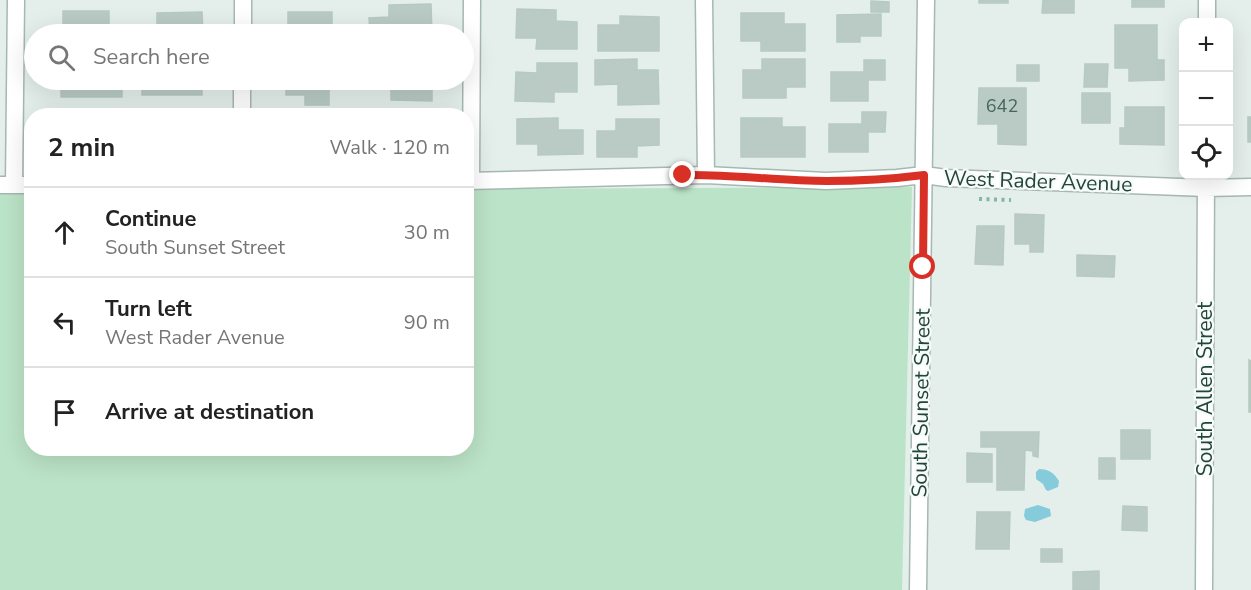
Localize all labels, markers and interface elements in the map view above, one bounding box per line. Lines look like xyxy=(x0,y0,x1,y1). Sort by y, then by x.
map controls xyxy=(1179,18,1233,180)
button: + xyxy=(1179,18,1233,72)
search box xyxy=(24,24,474,90)
icon: search xyxy=(45,41,78,74)
text: Search here xyxy=(93,42,210,72)
button: − xyxy=(1179,72,1233,126)
house number: 642 xyxy=(986,94,1018,118)
button: locate xyxy=(1179,126,1233,180)
text: 2 min xyxy=(48,130,115,165)
text: Walk · 120 m xyxy=(330,134,450,161)
route end xyxy=(669,161,695,187)
street label: West Rader Avenue xyxy=(943,164,1133,198)
text: Continue xyxy=(105,204,196,234)
icon: ahead xyxy=(48,216,81,249)
text: 30 m xyxy=(404,219,450,246)
text: South Sunset Street xyxy=(105,234,285,261)
route start xyxy=(909,253,935,279)
text: Turn left xyxy=(105,294,192,324)
street label: South Allen Street xyxy=(1191,301,1219,476)
icon: left xyxy=(48,306,81,339)
street label: South Sunset Street xyxy=(905,308,937,498)
text: 90 m xyxy=(404,309,450,336)
text: West Rader Avenue xyxy=(105,324,285,351)
icon: arrive xyxy=(48,396,81,429)
text: Arrive at destination xyxy=(105,397,314,427)

